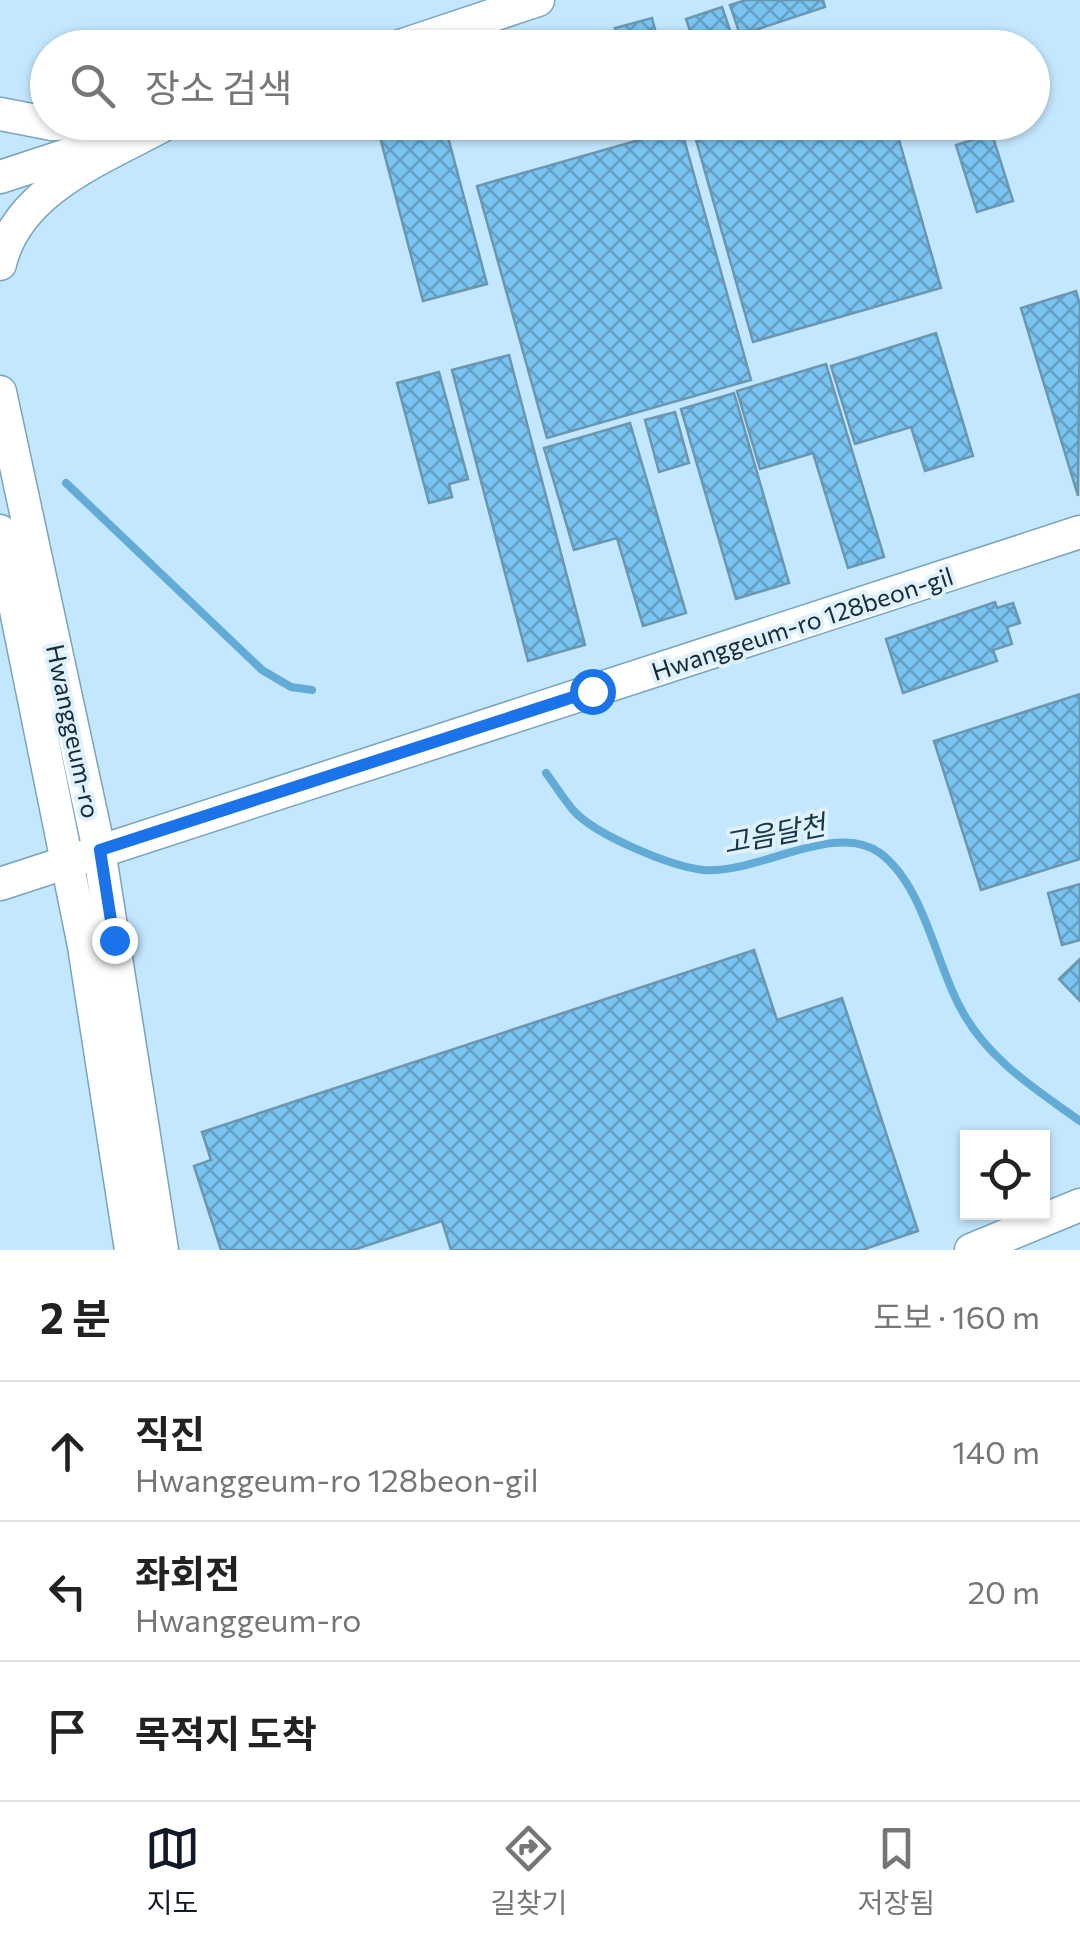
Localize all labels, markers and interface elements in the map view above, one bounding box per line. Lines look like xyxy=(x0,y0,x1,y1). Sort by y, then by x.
search box xyxy=(30,30,1050,140)
icon: search xyxy=(65,58,120,113)
text: 장소 검색 xyxy=(145,63,292,110)
street label: Hwanggeum-ro 128beon-gil xyxy=(647,560,957,686)
street label: Hwanggeum-ro xyxy=(41,641,107,821)
route start xyxy=(570,669,616,715)
water label: 고음달천 xyxy=(720,806,831,860)
route end xyxy=(92,918,138,964)
map controls xyxy=(960,1130,1050,1220)
button: locate xyxy=(960,1130,1050,1220)
text: 2 분 xyxy=(40,1291,111,1343)
text: 도보 · 160 m xyxy=(873,1296,1040,1336)
text: 직진 xyxy=(135,1409,205,1456)
icon: ahead xyxy=(40,1424,95,1479)
text: 140 m xyxy=(952,1431,1040,1471)
text: Hwanggeum-ro 128beon-gil xyxy=(135,1459,539,1499)
text: 좌회전 xyxy=(135,1549,240,1596)
icon: left xyxy=(40,1564,95,1619)
text: 20 m xyxy=(967,1571,1040,1611)
text: Hwanggeum-ro xyxy=(135,1599,361,1639)
icon: arrive xyxy=(40,1704,95,1759)
text: 목적지 도착 xyxy=(135,1709,317,1756)
tab: 지도 xyxy=(145,1821,200,1921)
tab: 길찾기 xyxy=(490,1821,567,1921)
tab: 저장됨 xyxy=(858,1821,935,1921)

